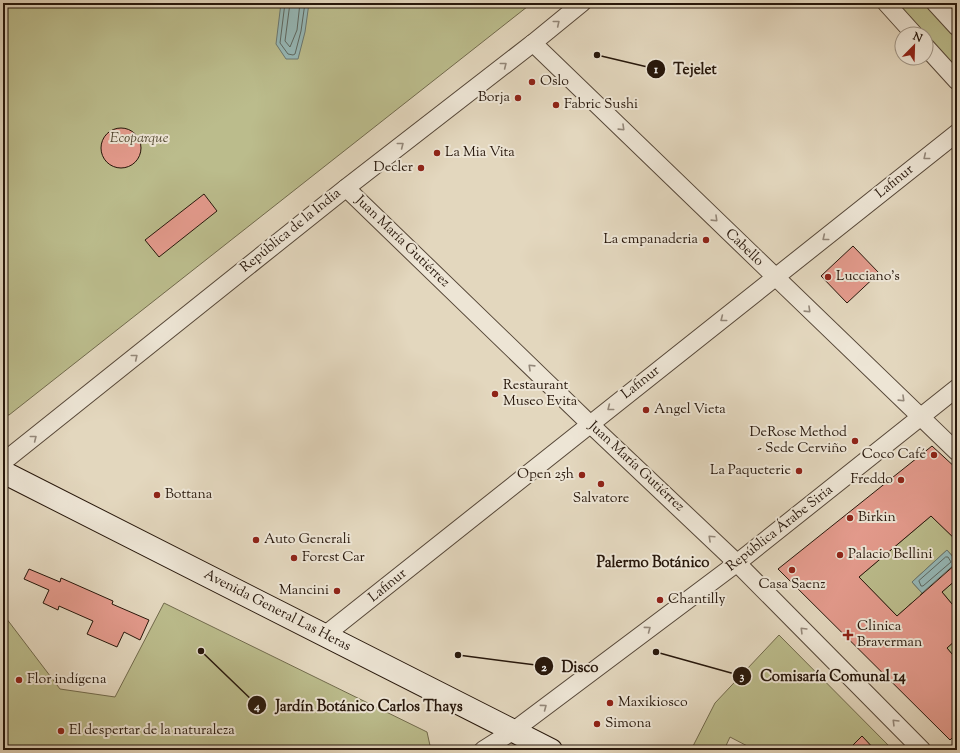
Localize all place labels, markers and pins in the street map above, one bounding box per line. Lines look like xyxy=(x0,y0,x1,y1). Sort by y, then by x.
callout: Tejelet xyxy=(646,55,725,82)
place label: Oslo xyxy=(540,72,569,92)
marker: Oslo xyxy=(527,77,537,87)
place label: Borja xyxy=(478,88,511,108)
marker: Borja xyxy=(513,93,523,103)
place label: Fabric Sushi xyxy=(564,95,638,115)
marker: Fabric Sushi xyxy=(551,100,561,110)
place label: La Mia Vita xyxy=(445,143,515,163)
marker: La Mia Vita xyxy=(432,148,442,158)
place label: Decler xyxy=(374,158,414,178)
marker: Decler xyxy=(416,163,426,173)
place label: La empanaderia xyxy=(603,230,699,250)
marker: La empanaderia xyxy=(701,235,711,245)
place label: Lucciano's xyxy=(836,267,900,287)
marker: Lucciano's xyxy=(823,272,833,282)
place label: Restaurant Museo Evita xyxy=(503,376,578,412)
marker: Restaurant Museo Evita xyxy=(490,389,500,399)
place label: Angel Vieta xyxy=(654,400,726,420)
marker: Angel Vieta xyxy=(641,405,651,415)
place label: DeRose Method - Sede Cerviño xyxy=(750,423,847,459)
marker: DeRose Method - Sede Cerviño xyxy=(850,436,860,446)
place label: Coco Café xyxy=(862,445,926,465)
marker: Coco Café xyxy=(929,450,939,460)
place label: La Paqueterie xyxy=(710,461,791,481)
place label: Open 25h xyxy=(517,465,574,485)
marker: La Paqueterie xyxy=(794,466,804,476)
marker: Open 25h xyxy=(577,470,587,480)
place label: Freddo xyxy=(850,470,893,490)
marker: Freddo xyxy=(896,475,906,485)
marker: Salvatore xyxy=(596,479,606,489)
place label: Bottana xyxy=(165,485,213,505)
place label: Salvatore xyxy=(573,489,629,509)
marker: Bottana xyxy=(152,490,162,500)
place label: Birkin xyxy=(858,508,896,528)
marker: Birkin xyxy=(845,513,855,523)
place label: Auto Generali xyxy=(264,530,351,550)
marker: Auto Generali xyxy=(251,535,261,545)
place label: Palacio Bellini xyxy=(848,545,933,565)
place label: Forest Car xyxy=(302,548,366,568)
marker: Palacio Bellini xyxy=(835,550,845,560)
marker: Forest Car xyxy=(289,553,299,563)
marker: Casa Saenz xyxy=(787,565,797,575)
place label: Casa Saenz xyxy=(758,575,826,595)
place label: Mancini xyxy=(279,581,329,601)
marker: Mancini xyxy=(332,586,342,596)
place label: Chantilly xyxy=(668,590,726,610)
marker: Chantilly xyxy=(655,595,665,605)
place label: Clinica Braverman xyxy=(857,617,922,653)
marker: Clinica Braverman xyxy=(842,629,854,641)
callout: Disco xyxy=(534,653,607,680)
callout: Comisaría Comunal 14 xyxy=(732,662,914,689)
place label: Flor indígena xyxy=(27,670,107,690)
marker: Flor indígena xyxy=(14,675,24,685)
callout: Jardín Botánico Carlos Thays xyxy=(247,692,471,719)
place label: Maxikiosco xyxy=(618,693,688,713)
marker: Maxikiosco xyxy=(605,698,615,708)
place label: Simona xyxy=(605,714,652,734)
marker: Simona xyxy=(592,719,602,729)
place label: El despertar de la naturaleza xyxy=(69,721,235,741)
marker: El despertar de la naturaleza xyxy=(56,726,66,736)

